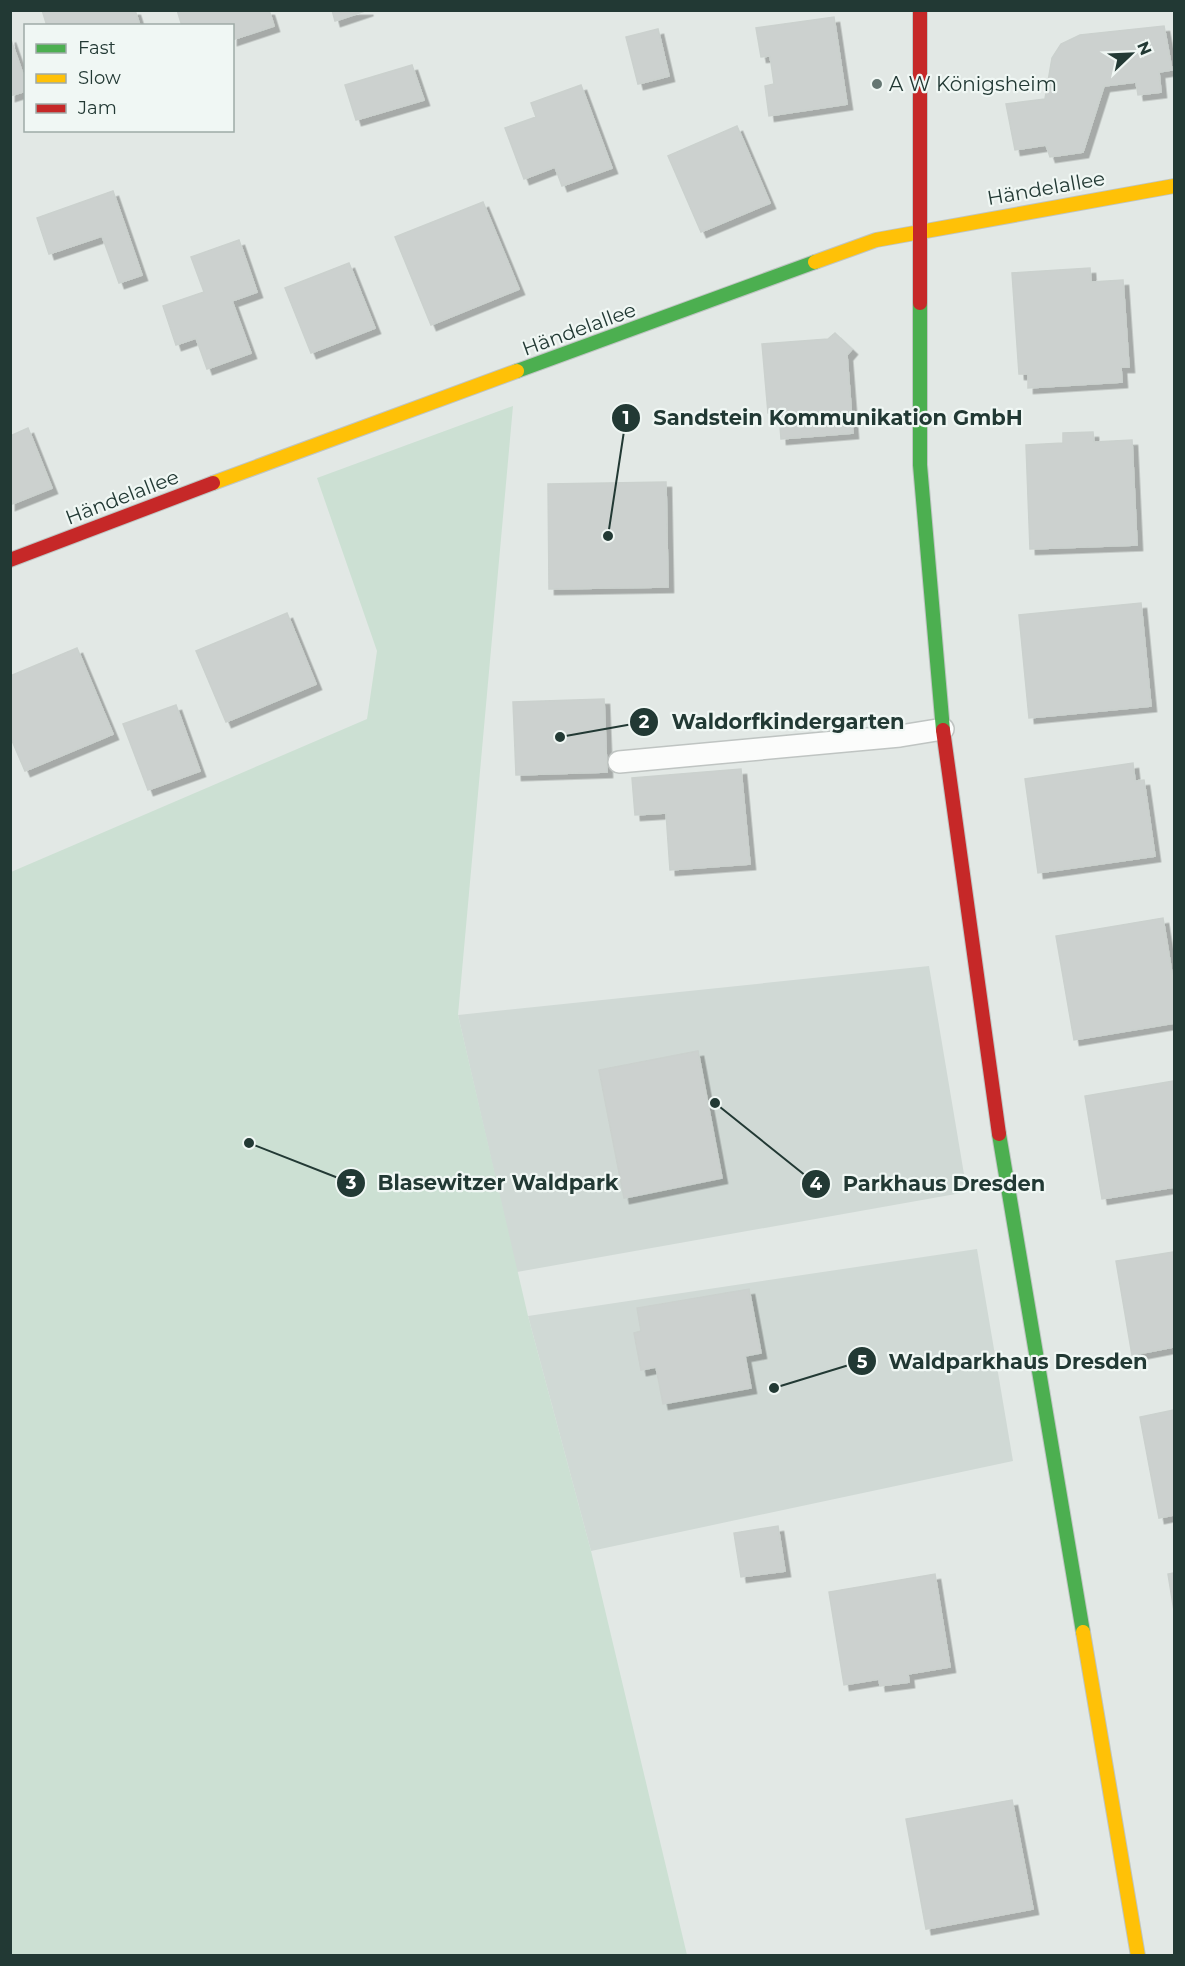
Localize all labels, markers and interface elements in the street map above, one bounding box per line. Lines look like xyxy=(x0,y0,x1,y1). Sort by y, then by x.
legend xyxy=(24,24,234,132)
north arrow xyxy=(1101,24,1161,84)
text: Fast xyxy=(78,37,116,59)
text: N xyxy=(1133,39,1156,58)
text: Slow xyxy=(78,67,121,89)
place label: A W Königsheim xyxy=(889,72,1057,96)
marker: A W Königsheim xyxy=(870,77,884,91)
text: Jam xyxy=(77,97,117,119)
street label: Händelallee xyxy=(985,166,1107,210)
street label: Händelallee xyxy=(519,297,639,361)
callout: Sandstein Kommunikation GmbH xyxy=(611,398,1034,437)
text: Sandstein Kommunikation GmbH xyxy=(653,405,1023,430)
text: 1 xyxy=(622,407,630,429)
street label: Händelallee xyxy=(62,464,182,530)
callout: Waldorfkindergarten xyxy=(629,702,916,741)
text: Waldorfkindergarten xyxy=(672,709,904,734)
text: 2 xyxy=(639,711,650,733)
callout: Blasewitzer Waldpark xyxy=(336,1163,631,1202)
callout: Parkhaus Dresden xyxy=(801,1164,1057,1203)
text: Blasewitzer Waldpark xyxy=(377,1170,619,1195)
text: Parkhaus Dresden xyxy=(843,1171,1045,1196)
text: 3 xyxy=(345,1172,357,1194)
text: 4 xyxy=(810,1173,823,1195)
callout: Waldparkhaus Dresden xyxy=(847,1342,1160,1381)
text: Waldparkhaus Dresden xyxy=(889,1349,1147,1374)
text: 5 xyxy=(857,1351,868,1373)

